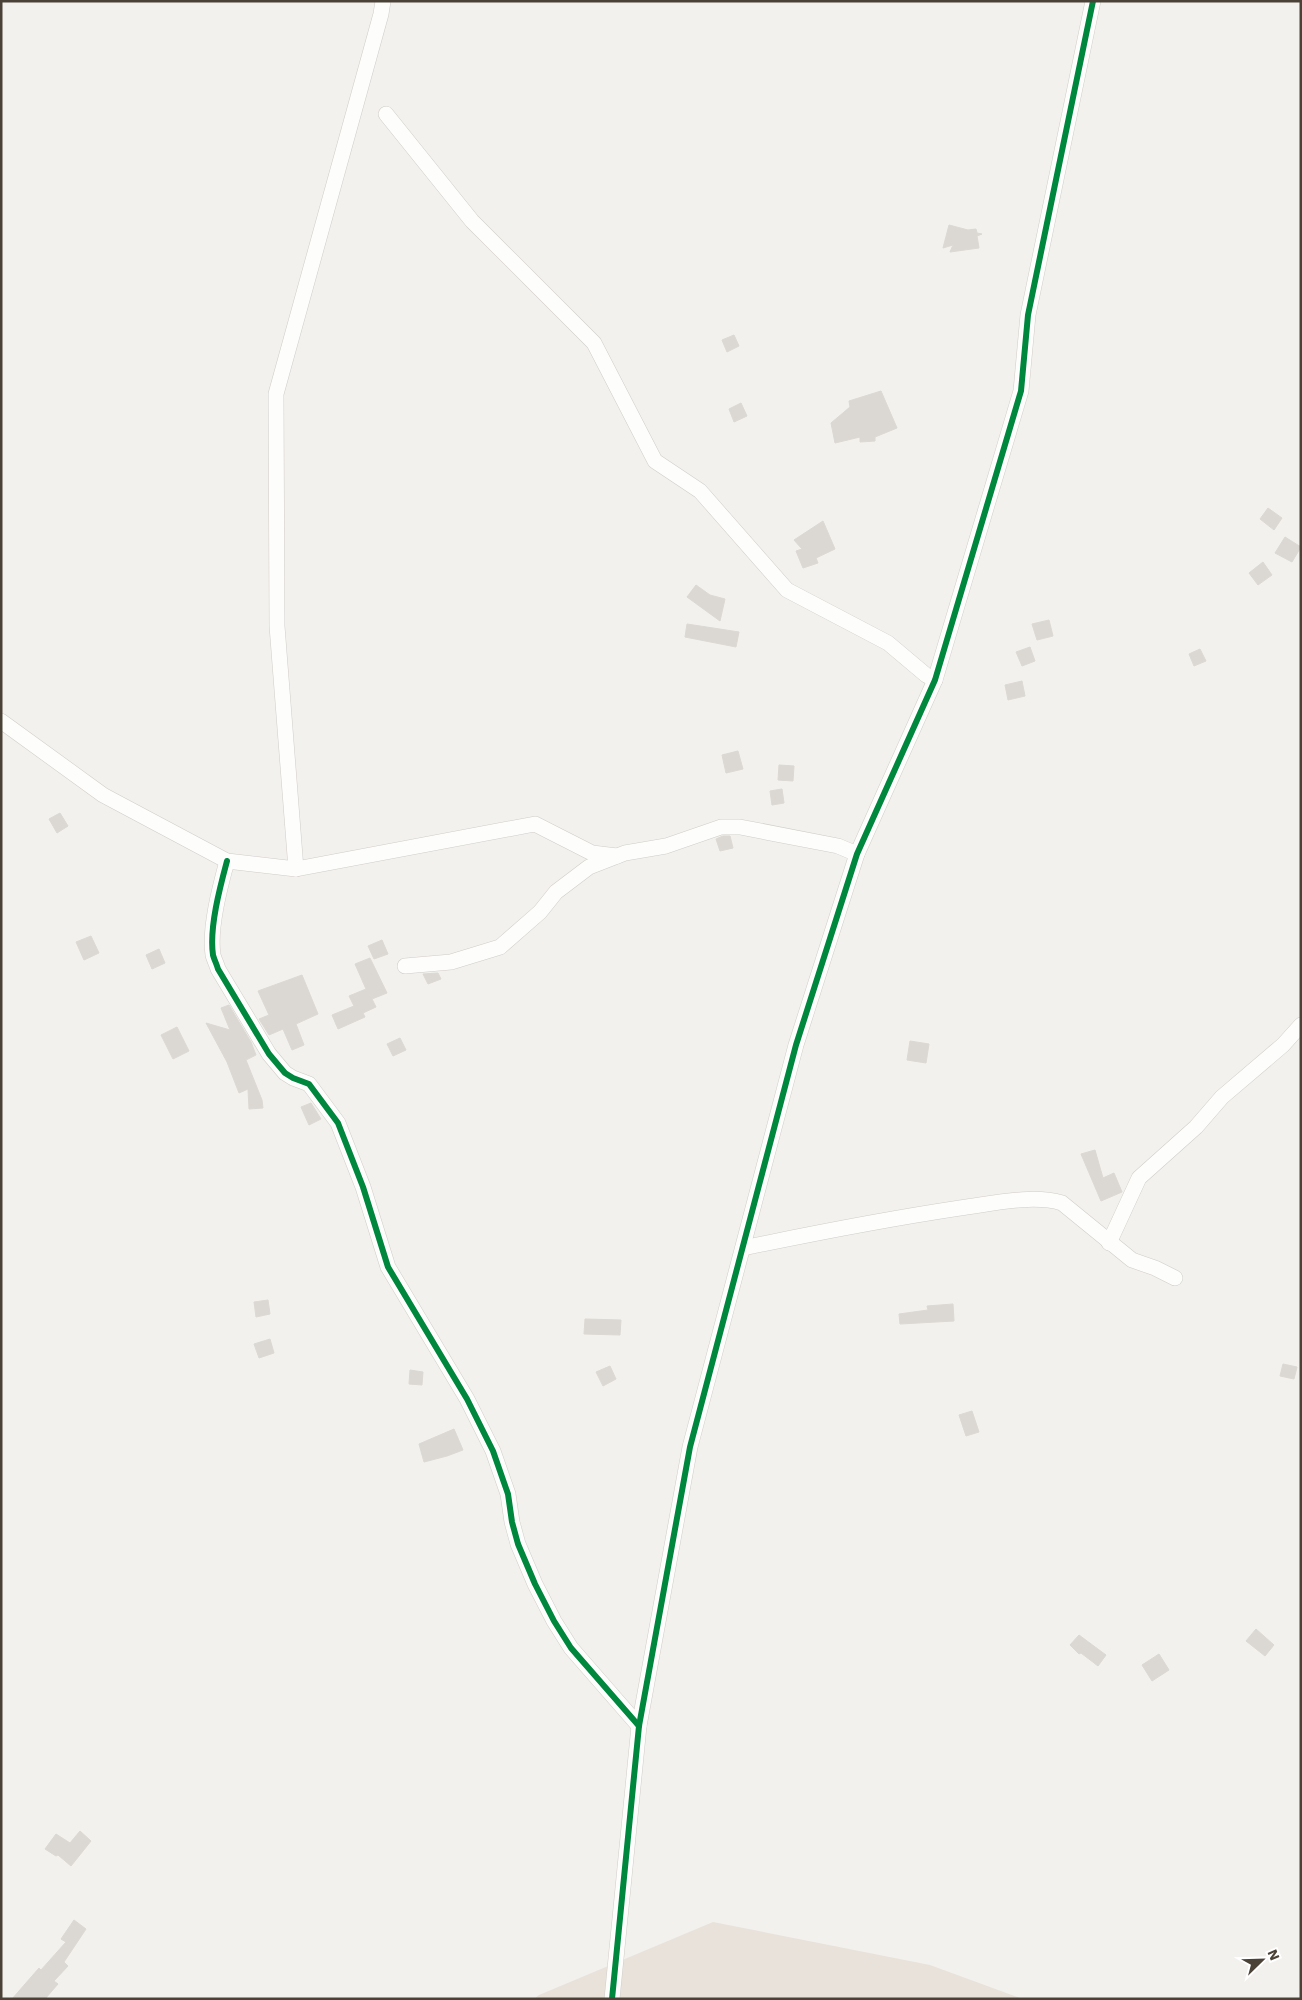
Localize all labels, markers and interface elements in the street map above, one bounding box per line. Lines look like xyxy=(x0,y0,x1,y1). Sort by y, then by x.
north arrow xyxy=(1237,1935,1287,1985)
text: N xyxy=(1265,1947,1283,1963)

